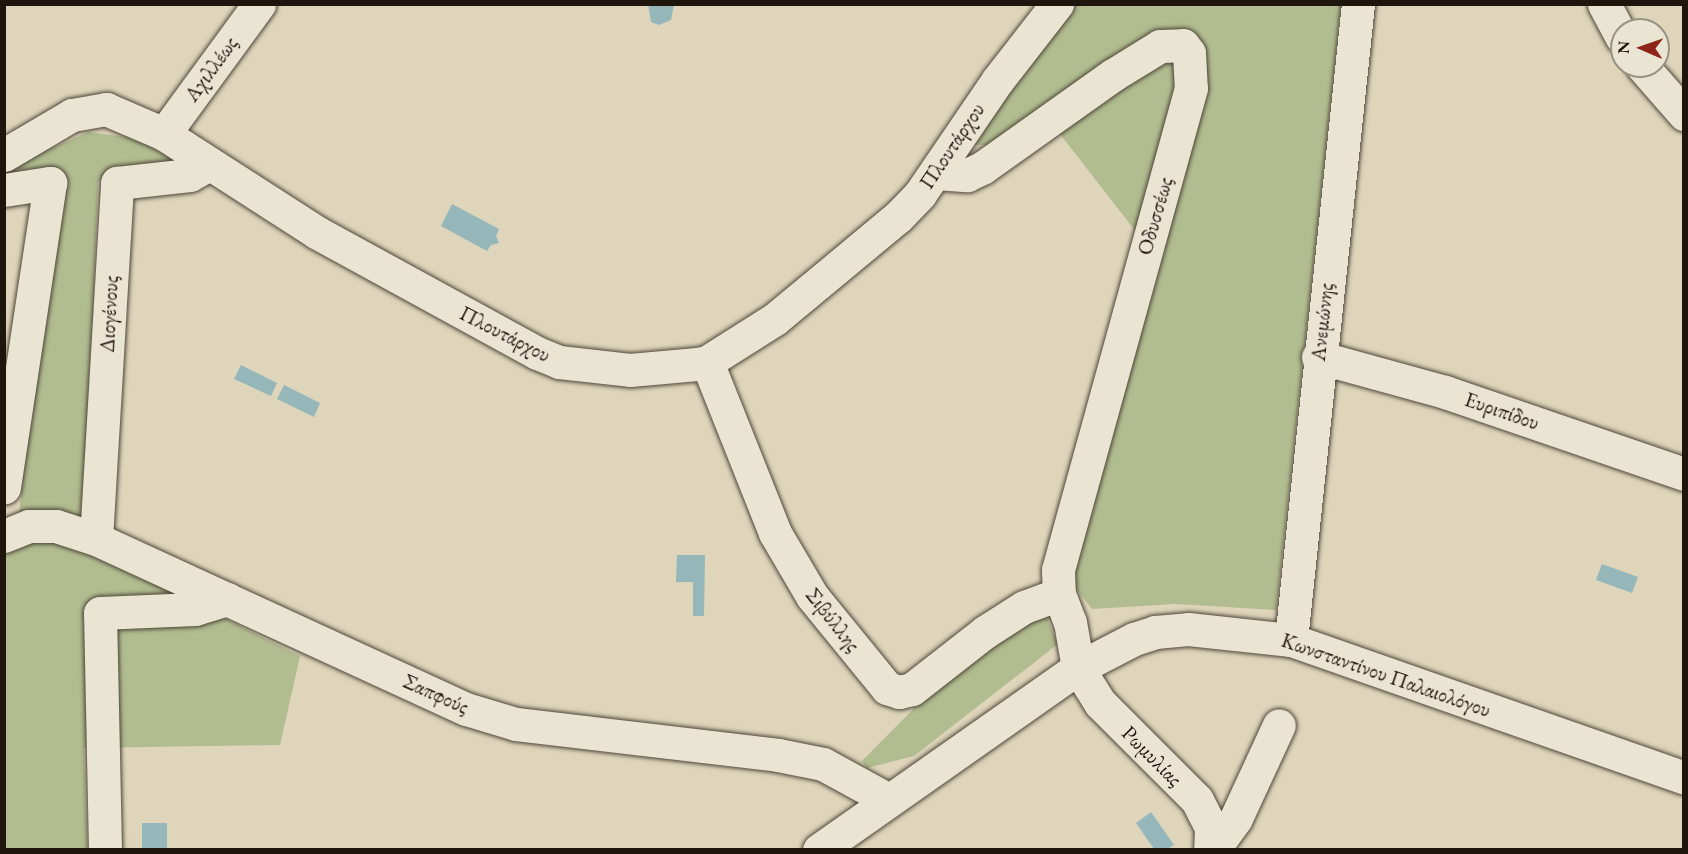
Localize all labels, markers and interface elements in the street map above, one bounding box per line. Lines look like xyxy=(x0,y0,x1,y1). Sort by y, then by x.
north arrow xyxy=(1610,18,1670,78)
street label: Αχιλλέως xyxy=(179,31,243,107)
text: N xyxy=(1613,41,1634,54)
street label: Πλουτάρχου xyxy=(914,98,990,194)
street label: Οδυσσέως xyxy=(1132,174,1178,258)
street label: Διογένους xyxy=(94,275,124,353)
street label: Ανεμώνης xyxy=(1305,282,1339,362)
street label: Πλουτάρχου xyxy=(455,300,555,368)
street label: Ευριπίδου xyxy=(1461,387,1543,435)
street label: Σιβύλλης xyxy=(800,583,866,657)
street label: Κωνσταντίνου Παλαιολόγου xyxy=(1278,627,1494,723)
street label: Σαπφούς xyxy=(399,668,473,720)
street label: Ρωμυλίας xyxy=(1116,720,1188,792)

